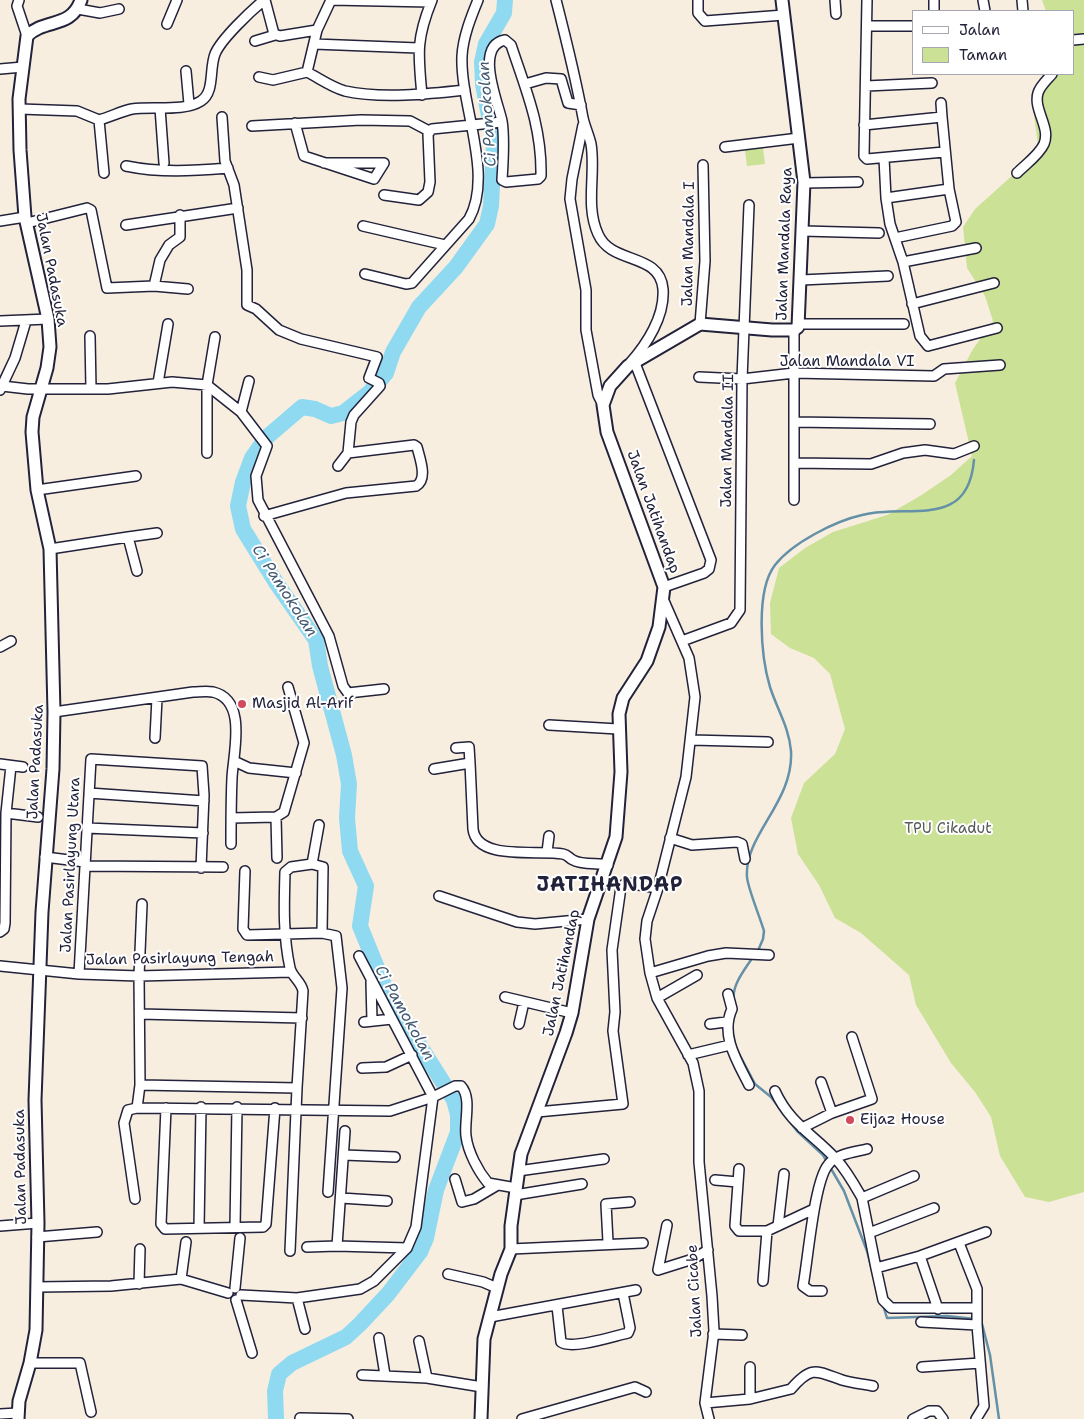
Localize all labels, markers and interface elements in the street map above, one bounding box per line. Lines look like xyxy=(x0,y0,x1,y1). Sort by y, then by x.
legend xyxy=(912,10,1074,75)
text: Jalan xyxy=(959,20,1000,40)
text: Taman xyxy=(959,45,1007,65)
water label: Ci Pamokolan xyxy=(475,61,501,167)
street label: Jalan Mandala Raya xyxy=(773,167,797,321)
street label: Jalan Mandala I xyxy=(679,181,699,307)
street label: Jalan Padasuka xyxy=(31,212,71,328)
street label: Jalan Mandala VI xyxy=(779,353,915,371)
street label: Jalan Mandala II xyxy=(718,374,738,508)
street label: Jalan Jatihandap xyxy=(622,448,684,576)
water label: Ci Pamokolan xyxy=(247,541,321,641)
place label: Masjid Al-Arif xyxy=(252,695,353,713)
marker: Masjid Al-Arif xyxy=(236,698,248,710)
street label: Jalan Padasuka xyxy=(24,704,48,820)
street label: Jalan Pasirlayung Utara xyxy=(57,777,85,953)
park label: TPU Cikadut xyxy=(904,820,992,838)
district label: JATIHANDAP xyxy=(535,874,685,898)
street label: Jalan Jatihandap xyxy=(540,908,584,1038)
street label: Jalan Pasirlayung Tengah xyxy=(86,948,274,970)
water label: Ci Pamokolan xyxy=(370,962,438,1064)
street label: Jalan Padasuka xyxy=(11,1109,31,1225)
place label: Eijaz House xyxy=(860,1111,945,1129)
marker: Eijaz House xyxy=(844,1114,856,1126)
street label: Jalan Cicabe xyxy=(684,1244,706,1338)

